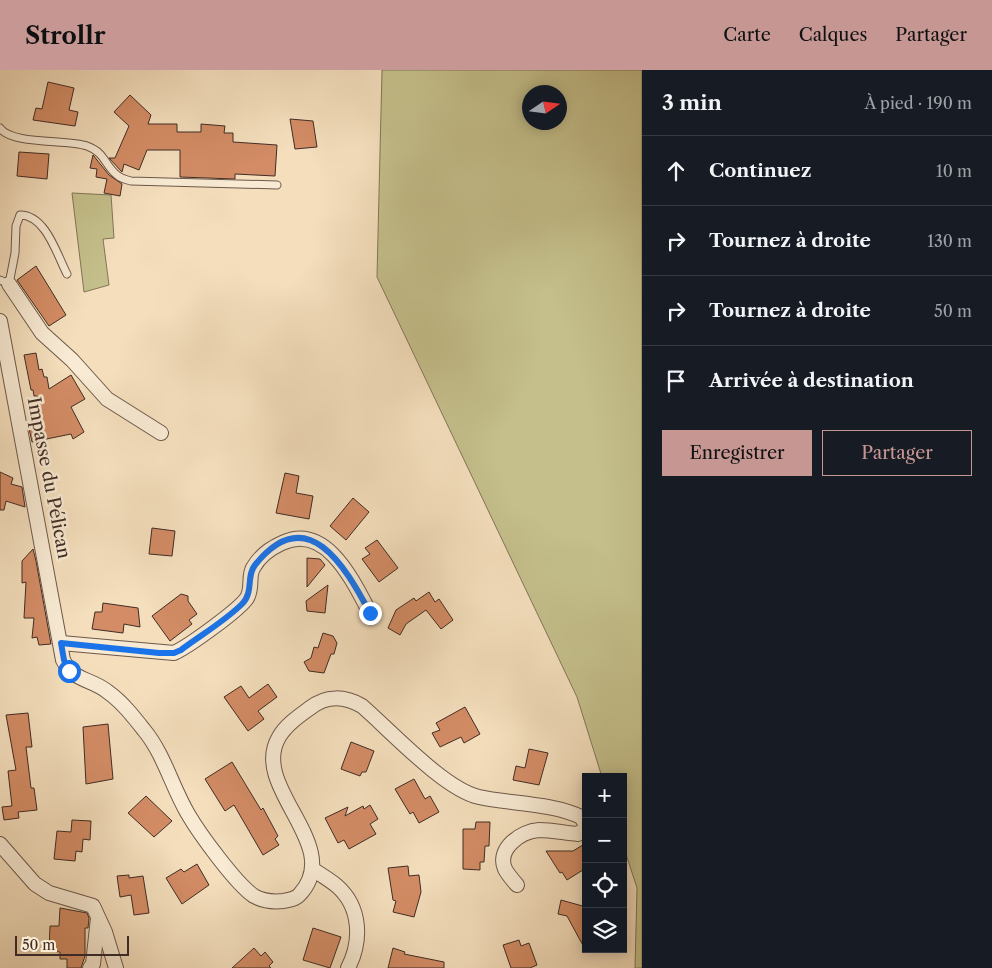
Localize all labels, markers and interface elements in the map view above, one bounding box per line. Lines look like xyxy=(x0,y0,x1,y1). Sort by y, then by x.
text: Strollr xyxy=(25,21,105,50)
text: Carte xyxy=(723,24,771,46)
text: Calques xyxy=(799,24,867,46)
text: Partager xyxy=(895,24,967,46)
north arrow xyxy=(522,85,567,130)
text: 3 min xyxy=(662,90,722,115)
text: À pied · 190 m xyxy=(865,93,972,113)
icon: ahead xyxy=(662,157,690,185)
text: Continuez xyxy=(709,159,811,182)
text: 10 m xyxy=(936,161,972,181)
icon: right xyxy=(662,227,690,255)
text: Tournez à droite xyxy=(709,229,871,252)
text: 130 m xyxy=(927,231,972,251)
icon: right xyxy=(662,297,690,325)
text: Tournez à droite xyxy=(709,299,871,322)
text: 50 m xyxy=(934,301,972,321)
icon: arrive xyxy=(662,367,690,395)
text: Arrivée à destination xyxy=(709,369,914,392)
street label: Impasse du Pélican xyxy=(23,395,75,561)
button: Enregistrer xyxy=(662,430,812,476)
button: Partager xyxy=(822,430,972,476)
route end xyxy=(359,602,382,625)
route start xyxy=(58,660,81,683)
map controls xyxy=(582,773,627,953)
button: + xyxy=(582,773,627,818)
button: − xyxy=(582,818,627,863)
button: locate xyxy=(582,863,627,908)
button: layers xyxy=(582,908,627,953)
scale bar xyxy=(15,933,129,956)
text: 50 m xyxy=(22,936,55,954)

